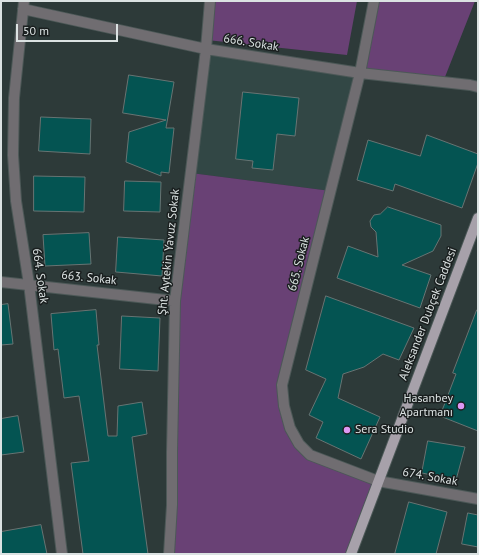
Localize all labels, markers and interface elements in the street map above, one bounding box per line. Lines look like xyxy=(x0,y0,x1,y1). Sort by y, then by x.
scale bar xyxy=(18,16,120,42)
text: 50 m xyxy=(23,23,49,38)
street label: 666. Sokak xyxy=(222,32,280,54)
street label: Şht. Aytekin Yavuz Sokak xyxy=(155,188,183,316)
street label: 665. Sokak xyxy=(285,235,313,293)
street label: Aleksander Dubçek Caddesi xyxy=(396,246,460,382)
street label: 664. Sokak xyxy=(29,247,51,305)
street label: 663. Sokak xyxy=(61,268,117,288)
place label: Hasanbey Apartmanı xyxy=(400,392,453,420)
marker: Hasanbey Apartmanı xyxy=(456,401,466,411)
place label: Sera Studio xyxy=(355,423,414,437)
marker: Sera Studio xyxy=(342,425,352,435)
street label: 674. Sokak xyxy=(401,465,459,489)

